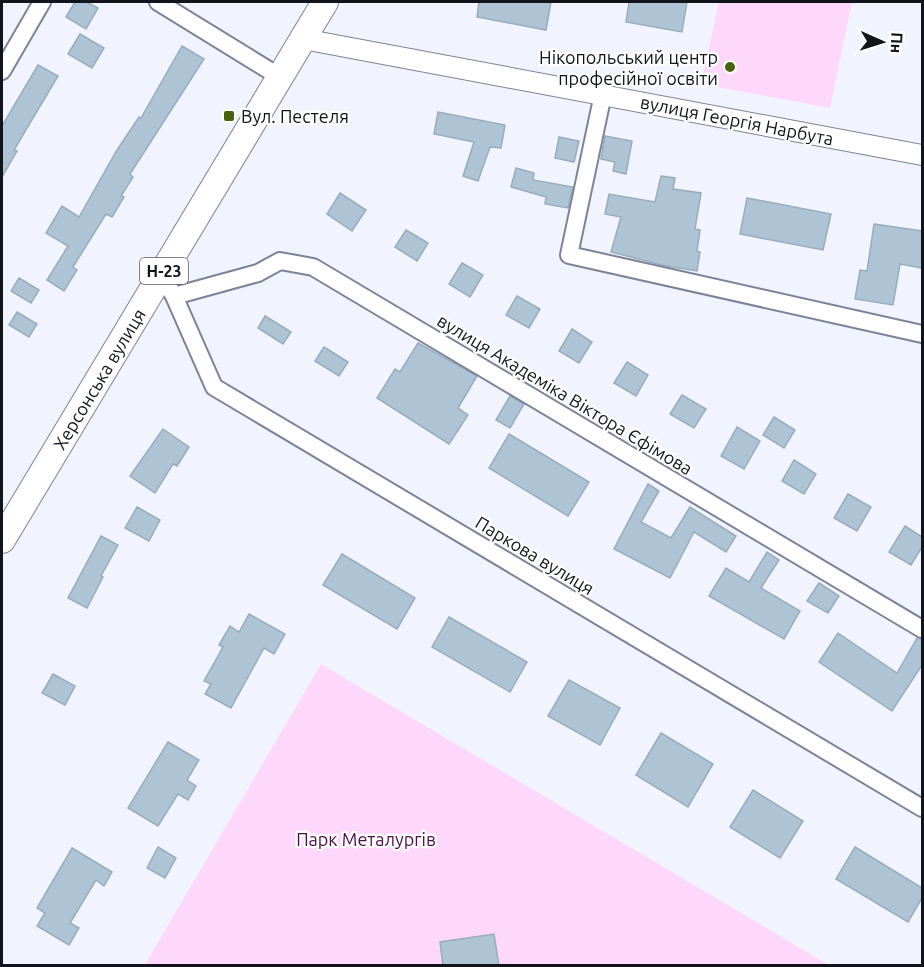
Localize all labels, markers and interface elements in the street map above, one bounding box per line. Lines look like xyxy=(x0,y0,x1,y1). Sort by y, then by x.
north arrow xyxy=(852,12,912,72)
text: Пн xyxy=(887,32,907,54)
place label: Нікопольський центр професійної освіти xyxy=(539,47,718,88)
marker: Нікопольський центр професійної освіти xyxy=(723,60,737,74)
street label: вулиця Георгія Нарбута xyxy=(639,91,835,149)
place label: Вул. Пестеля xyxy=(241,106,349,126)
marker: Вул. Пестеля xyxy=(222,109,236,123)
road number: Н-23 xyxy=(140,258,188,284)
street label: Херсонська вулиця xyxy=(49,305,149,453)
street label: вулиця Академіка Віктора Єфімова xyxy=(434,310,696,478)
street label: Паркова вулиця xyxy=(472,512,598,598)
park label: Парк Металургів xyxy=(296,829,436,849)

